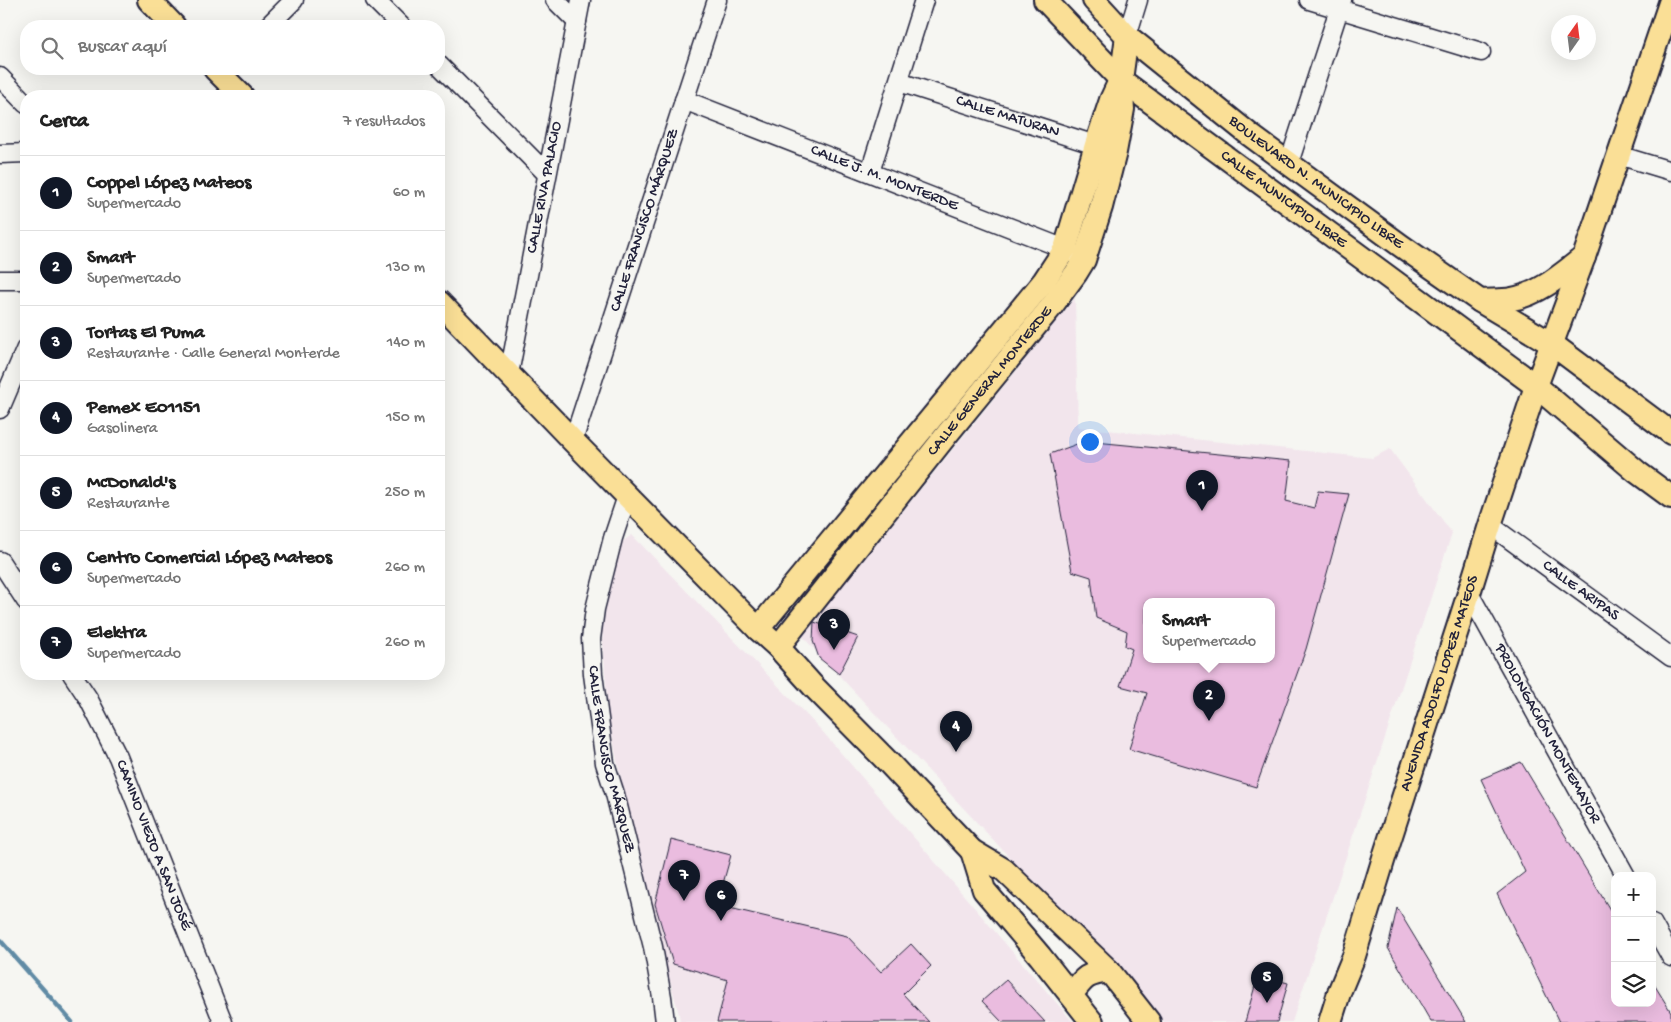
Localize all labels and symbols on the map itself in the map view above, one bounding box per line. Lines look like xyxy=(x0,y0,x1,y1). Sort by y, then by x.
north arrow xyxy=(1551,15,1596,60)
street label: CALLE MATURAN xyxy=(953,91,1062,142)
street label: BOULEVARD N. MUNICIPIO LIBRE xyxy=(1224,111,1408,254)
street label: CALLE RIVA PALACIO xyxy=(523,120,567,255)
street label: CALLE FRANCISCO MÁRQUEZ xyxy=(606,126,684,314)
street label: CALLE J. M. MONTERDE xyxy=(808,141,962,216)
street label: CALLE MUNICIPIO LIBRE xyxy=(1216,147,1351,253)
street label: CALLE GENERAL MONTERDE xyxy=(924,302,1058,460)
your location xyxy=(1077,429,1103,455)
pin: 1 xyxy=(1186,470,1218,511)
street label: CALLE ARIPAS xyxy=(1538,557,1623,626)
street label: AVENIDA ADOLFO LOPEZ MATEOS xyxy=(1396,573,1483,794)
pin: 3 xyxy=(818,609,850,650)
street label: PROLONGACIÓN MONTEMAYOR xyxy=(1489,640,1605,827)
street label: CALLE FRANCISCO MÁRQUEZ xyxy=(583,665,639,856)
pin: 2 xyxy=(1193,680,1225,721)
pin: 4 xyxy=(940,711,972,752)
street label: CAMINO VIEJO A SAN JOSÉ xyxy=(111,757,196,934)
pin: 7 xyxy=(668,860,700,901)
pin: 6 xyxy=(705,880,737,921)
pin: 5 xyxy=(1251,962,1283,1003)

